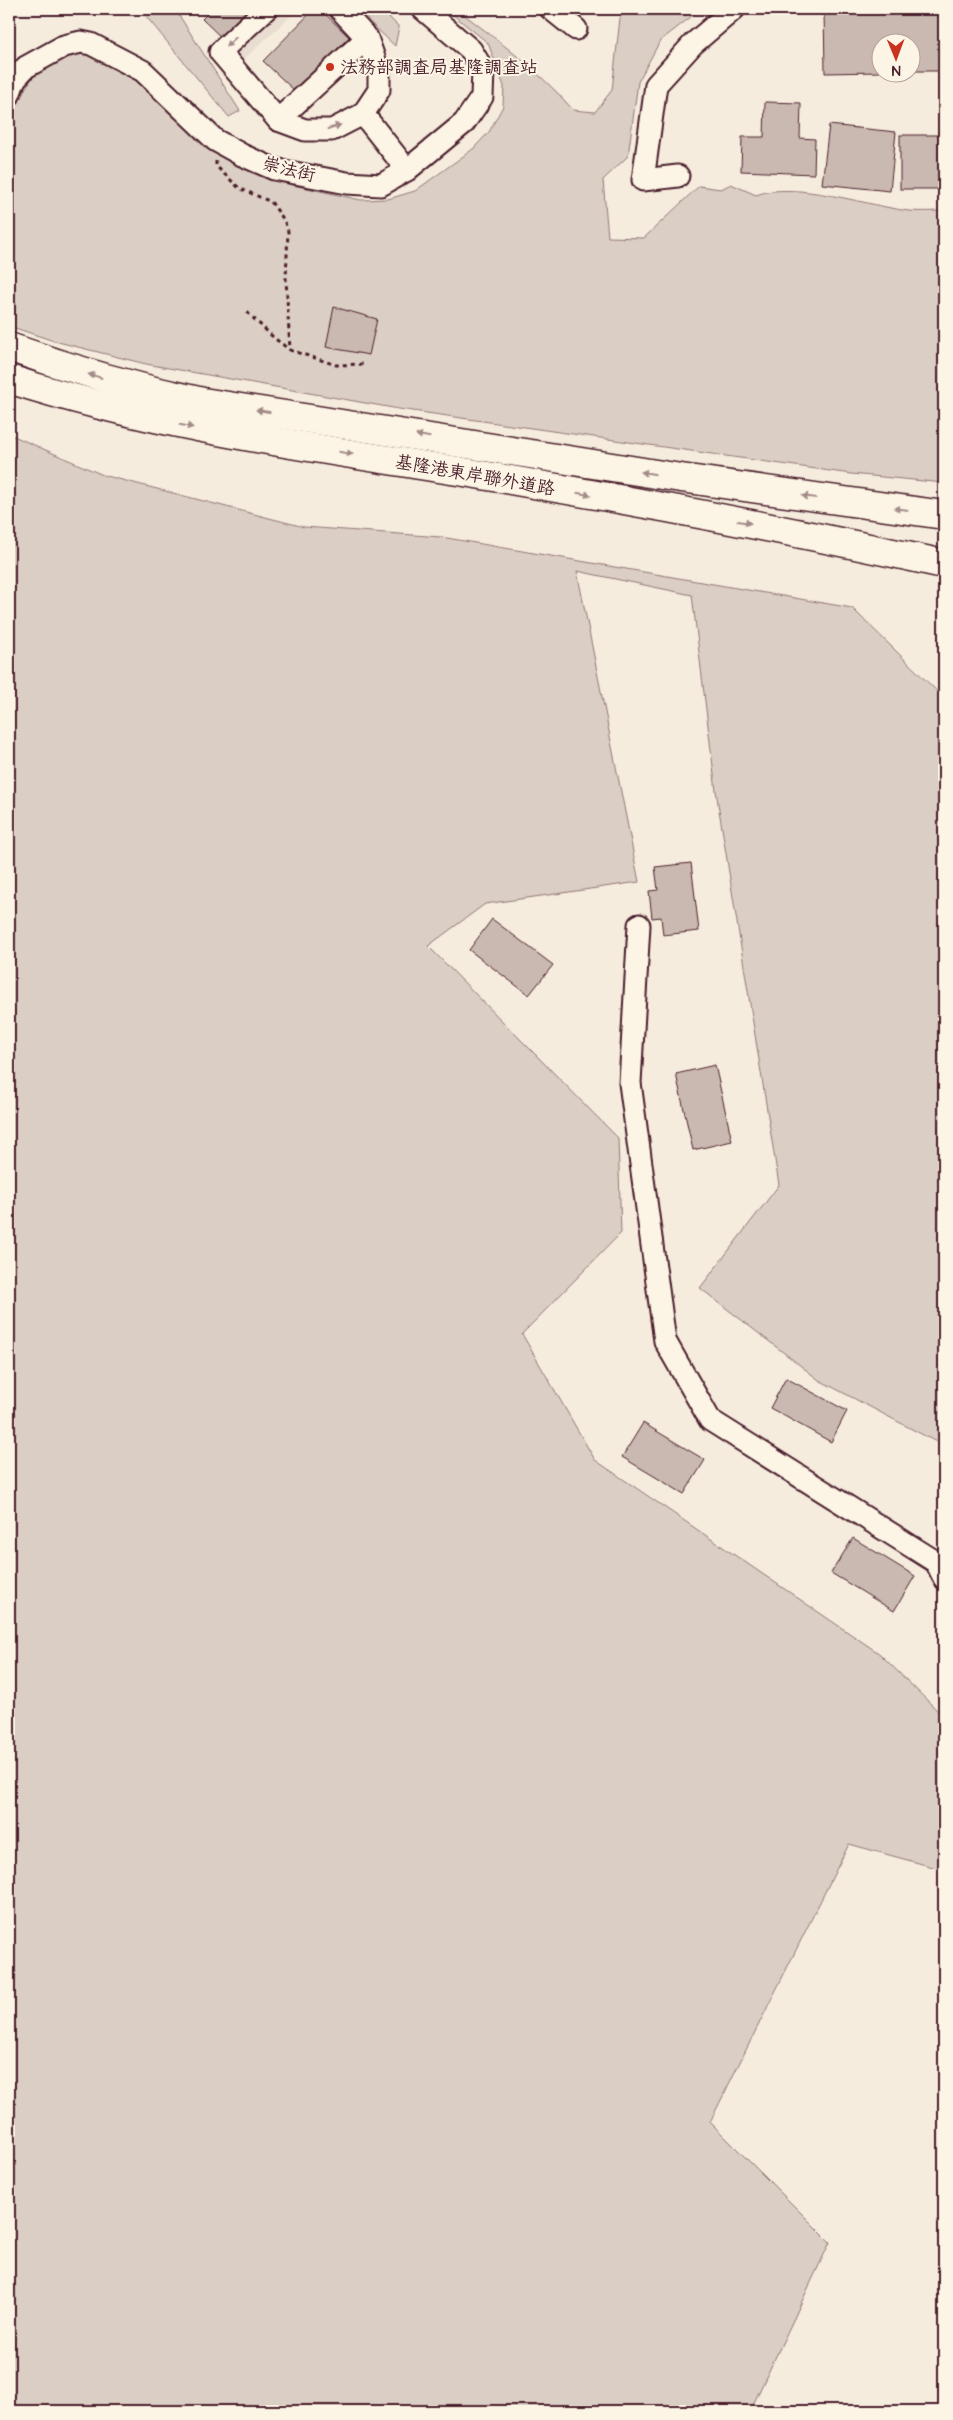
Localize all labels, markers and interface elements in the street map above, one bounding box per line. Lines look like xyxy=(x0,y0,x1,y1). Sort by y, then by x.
north arrow xyxy=(870,32,920,82)
one-way arrow xyxy=(225,36,237,48)
place label: 法務部調查局基隆調查站 xyxy=(340,55,538,80)
text: N xyxy=(891,60,901,80)
marker: 法務部調查局基隆調查站 xyxy=(324,61,336,73)
one-way arrow xyxy=(327,123,342,131)
street label: 崇法街 xyxy=(260,151,318,188)
one-way arrow xyxy=(87,372,102,380)
one-way arrow xyxy=(254,407,270,415)
one-way arrow xyxy=(178,422,193,430)
one-way arrow xyxy=(415,432,431,440)
one-way arrow xyxy=(338,449,354,457)
street label: 基隆港東岸聯外道路 xyxy=(393,449,557,502)
one-way arrow xyxy=(640,469,656,477)
one-way arrow xyxy=(577,490,592,498)
one-way arrow xyxy=(801,492,817,500)
one-way arrow xyxy=(892,505,908,513)
one-way arrow xyxy=(737,519,753,527)

